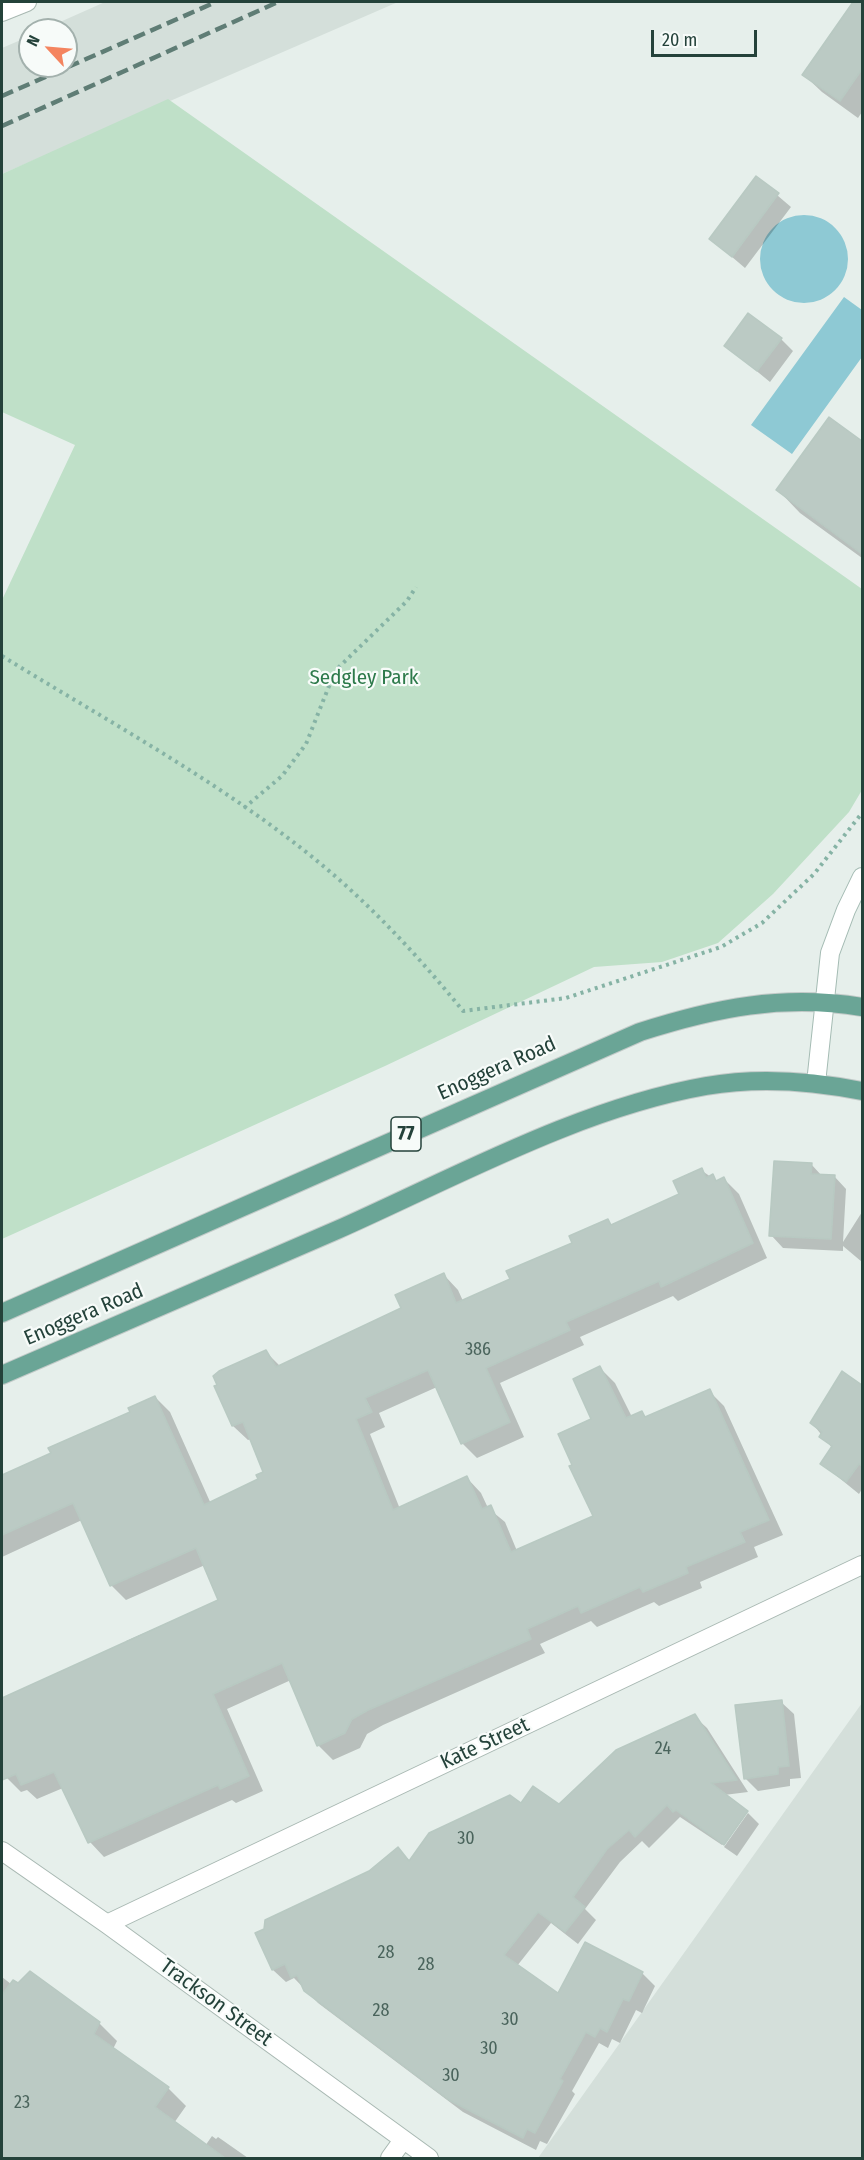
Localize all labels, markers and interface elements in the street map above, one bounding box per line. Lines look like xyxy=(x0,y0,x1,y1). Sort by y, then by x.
north arrow xyxy=(18,18,78,78)
scale bar xyxy=(654,18,760,56)
text: 20 m xyxy=(662,29,697,51)
text: N xyxy=(23,32,44,49)
park label: Sedgley Park xyxy=(309,665,419,691)
street label: Enoggera Road xyxy=(434,1032,560,1106)
road number: 77 xyxy=(391,1117,421,1151)
street label: Enoggera Road xyxy=(21,1279,147,1351)
house number: 386 xyxy=(465,1339,491,1361)
street label: Kate Street xyxy=(437,1713,533,1775)
house number: 24 xyxy=(655,1738,671,1760)
house number: 30 xyxy=(457,1828,475,1850)
house number: 28 xyxy=(378,1942,394,1964)
street label: Trackson Street xyxy=(155,1954,277,2052)
house number: 28 xyxy=(418,1954,434,1976)
house number: 28 xyxy=(373,2000,389,2022)
house number: 30 xyxy=(501,2009,519,2031)
house number: 30 xyxy=(480,2038,498,2060)
house number: 30 xyxy=(442,2065,460,2087)
house number: 23 xyxy=(14,2092,30,2114)

